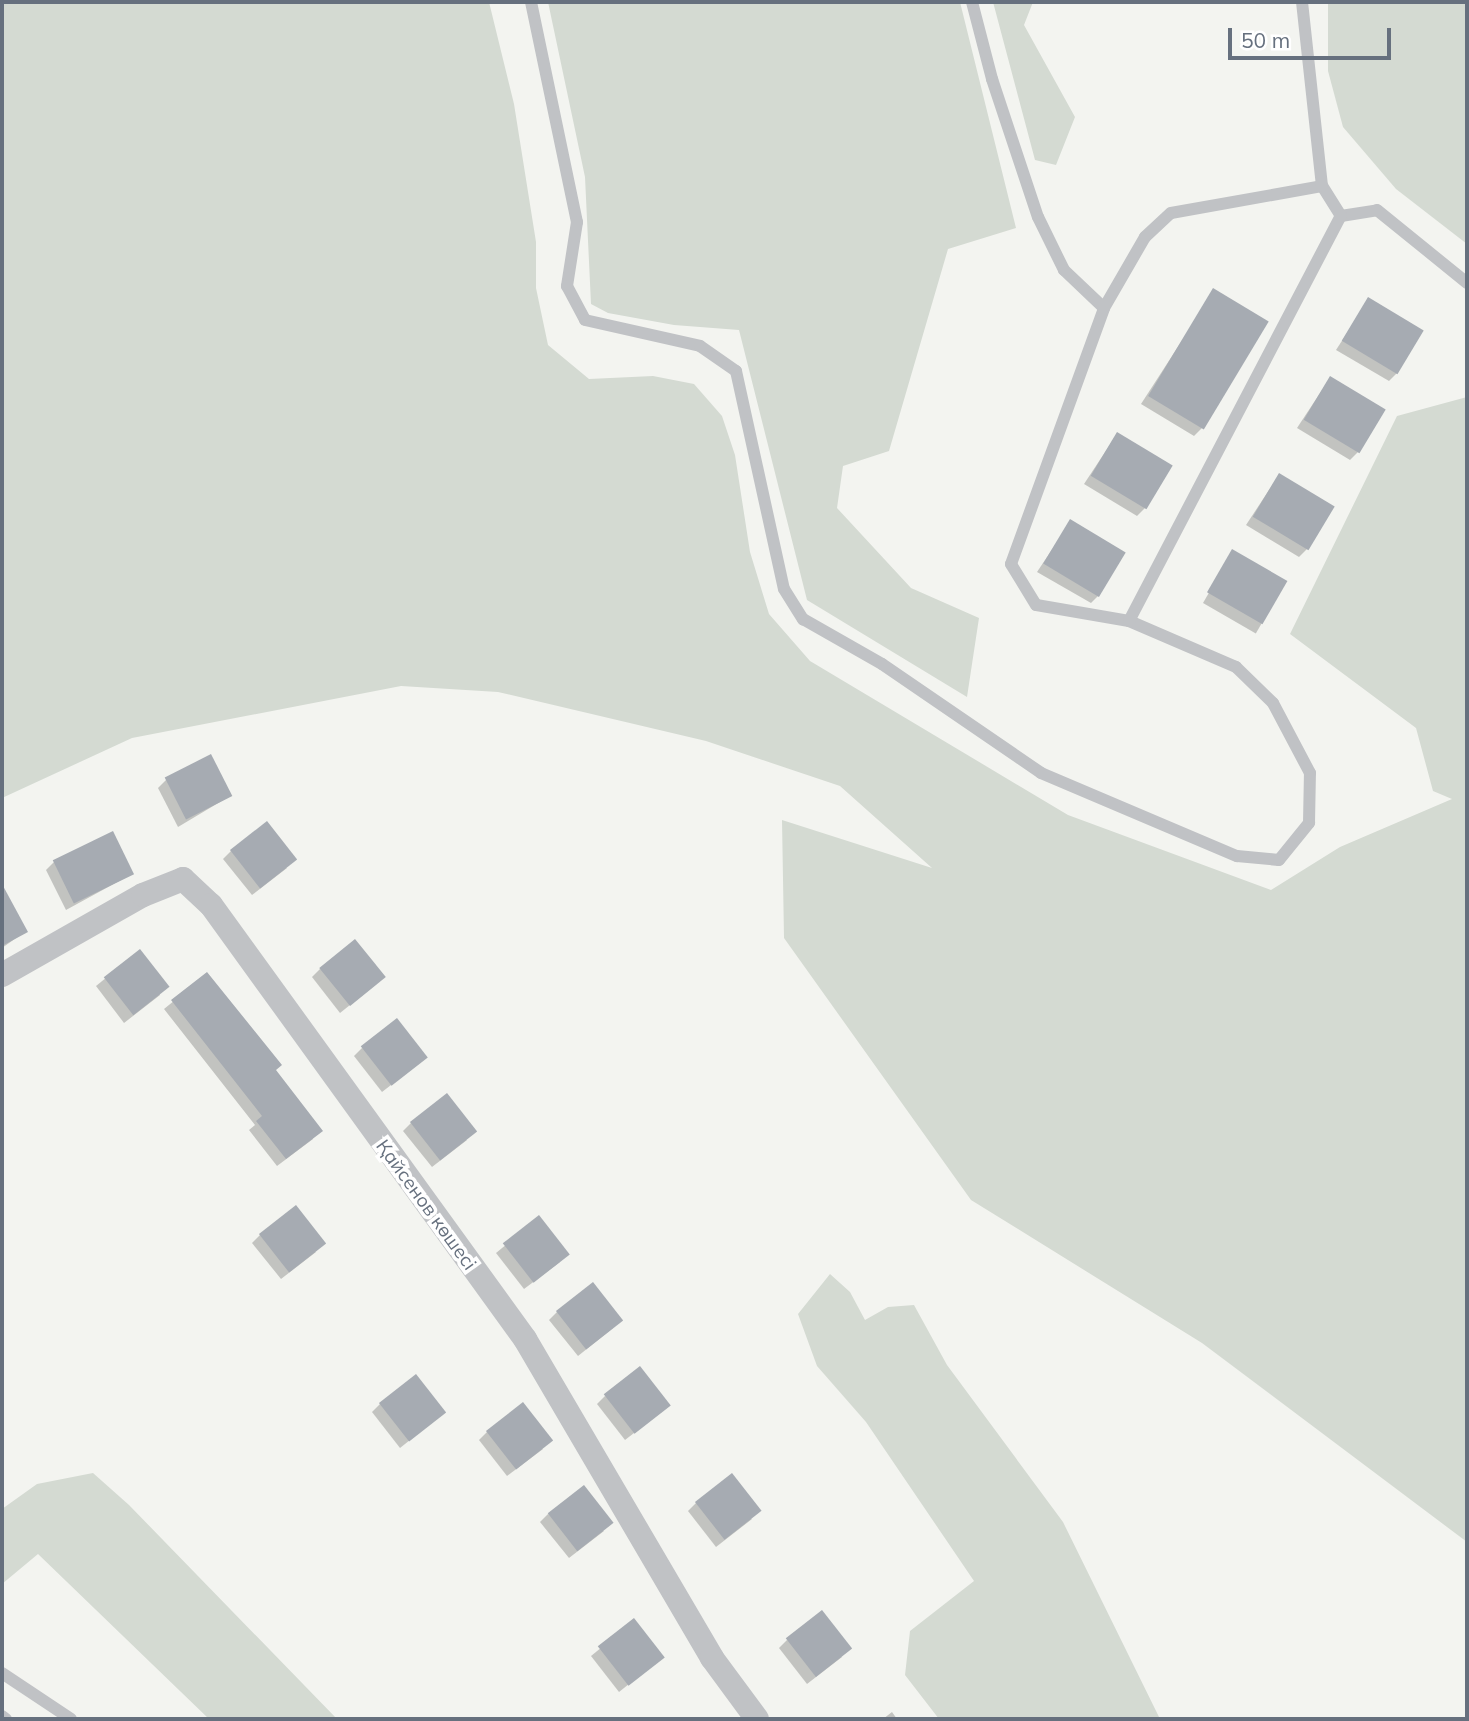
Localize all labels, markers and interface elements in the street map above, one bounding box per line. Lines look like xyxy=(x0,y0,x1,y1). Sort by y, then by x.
scale bar xyxy=(1231,14,1394,58)
text: 50 m xyxy=(1241,27,1290,53)
street label: Қайсенов көшесі xyxy=(371,1135,481,1275)

